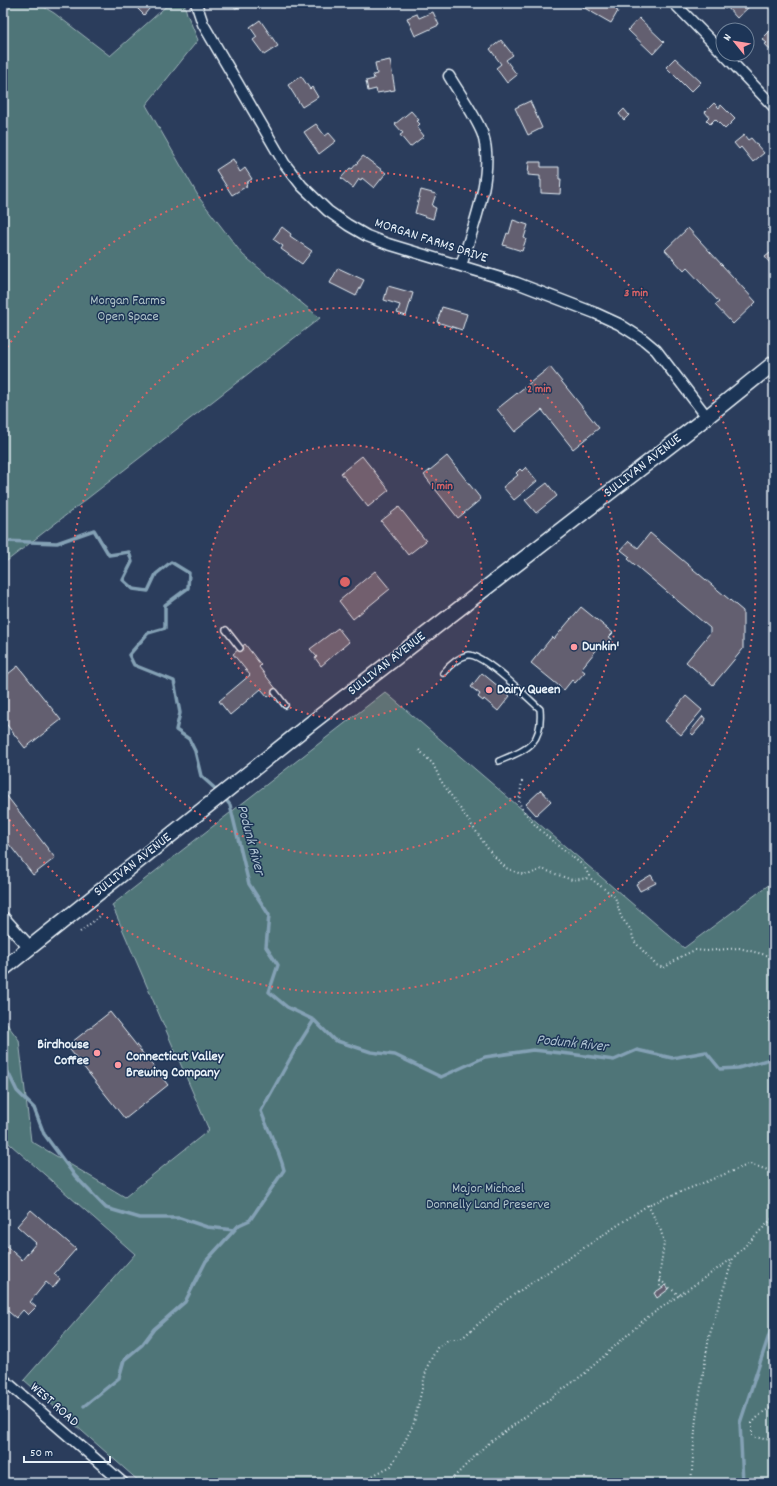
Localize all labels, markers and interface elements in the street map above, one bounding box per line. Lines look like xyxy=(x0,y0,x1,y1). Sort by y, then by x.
north arrow xyxy=(715,22,755,62)
text: N xyxy=(720,31,737,44)
street label: MORGAN FARMS DRIVE xyxy=(372,213,491,269)
text: 3 min xyxy=(624,285,648,302)
park label: Morgan Farms Open Space xyxy=(90,291,166,327)
text: 2 min xyxy=(527,381,551,398)
street label: SULLIVAN AVENUE xyxy=(600,429,687,503)
text: 1 min xyxy=(431,478,453,495)
centre of rings xyxy=(338,575,352,589)
street label: SULLIVAN AVENUE xyxy=(344,627,431,701)
place label: Dunkin' xyxy=(582,637,619,657)
marker: Dunkin' xyxy=(569,642,579,652)
place label: Dairy Queen xyxy=(497,680,561,700)
marker: Dairy Queen xyxy=(484,685,494,695)
water label: Podunk River xyxy=(230,802,270,879)
street label: SULLIVAN AVENUE xyxy=(90,828,177,902)
water label: Podunk River xyxy=(535,1029,610,1059)
place label: Birdhouse Coffee xyxy=(37,1035,89,1071)
place label: Connecticut Valley Brewing Company xyxy=(126,1047,225,1083)
marker: Birdhouse Coffee xyxy=(92,1048,102,1058)
marker: Connecticut Valley Brewing Company xyxy=(113,1060,123,1070)
park label: Major Michael Donnelly Land Preserve xyxy=(426,1179,550,1215)
street label: WEST ROAD xyxy=(25,1378,83,1432)
scale bar xyxy=(24,1438,110,1464)
text: 50 m xyxy=(30,1445,53,1462)

